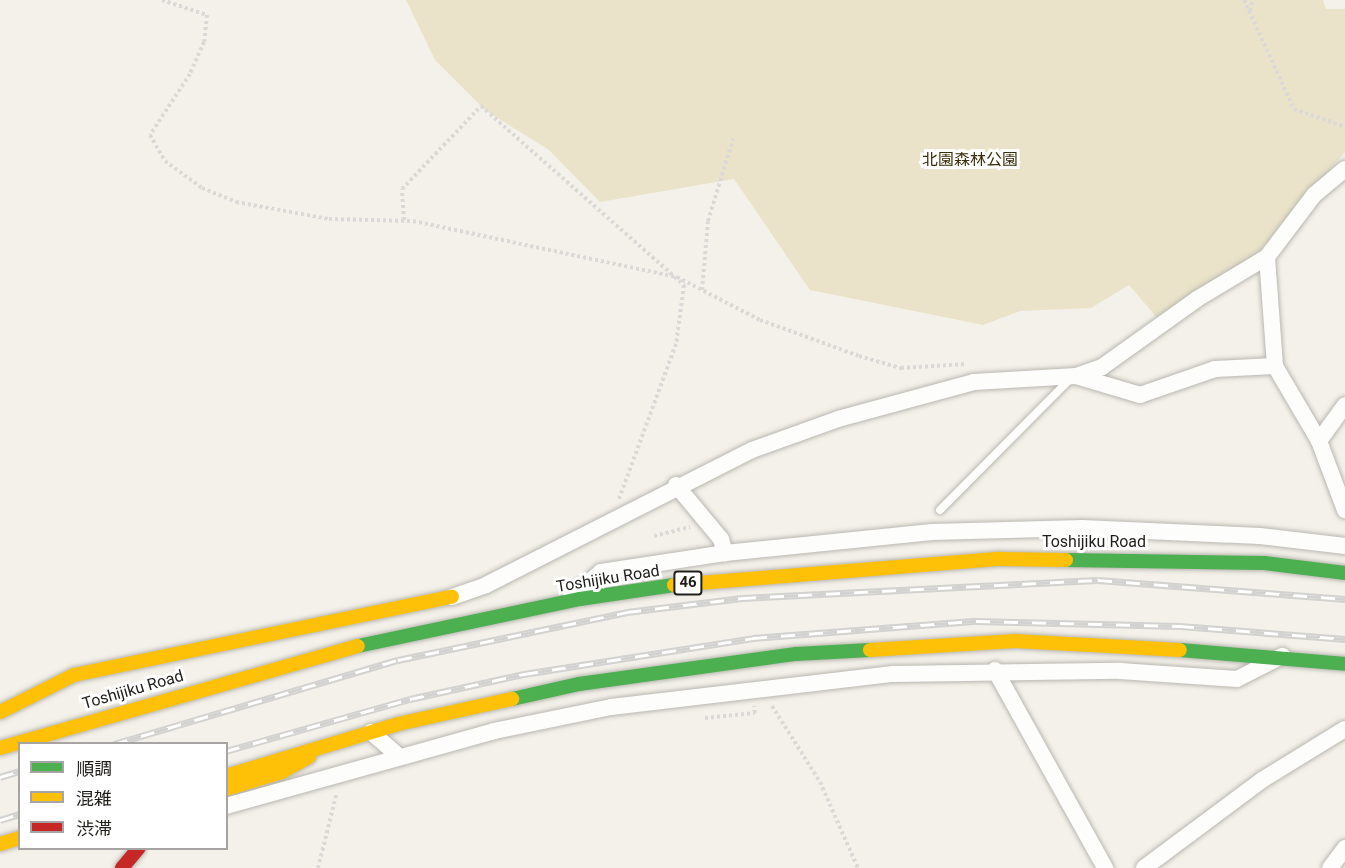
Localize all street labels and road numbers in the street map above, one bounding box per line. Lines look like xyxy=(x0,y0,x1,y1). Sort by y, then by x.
street label: Toshijiku Road xyxy=(1042,532,1146,552)
street label: Toshijiku Road xyxy=(555,561,661,597)
road number: 46 xyxy=(673,571,703,595)
street label: Toshijiku Road xyxy=(80,666,186,714)

